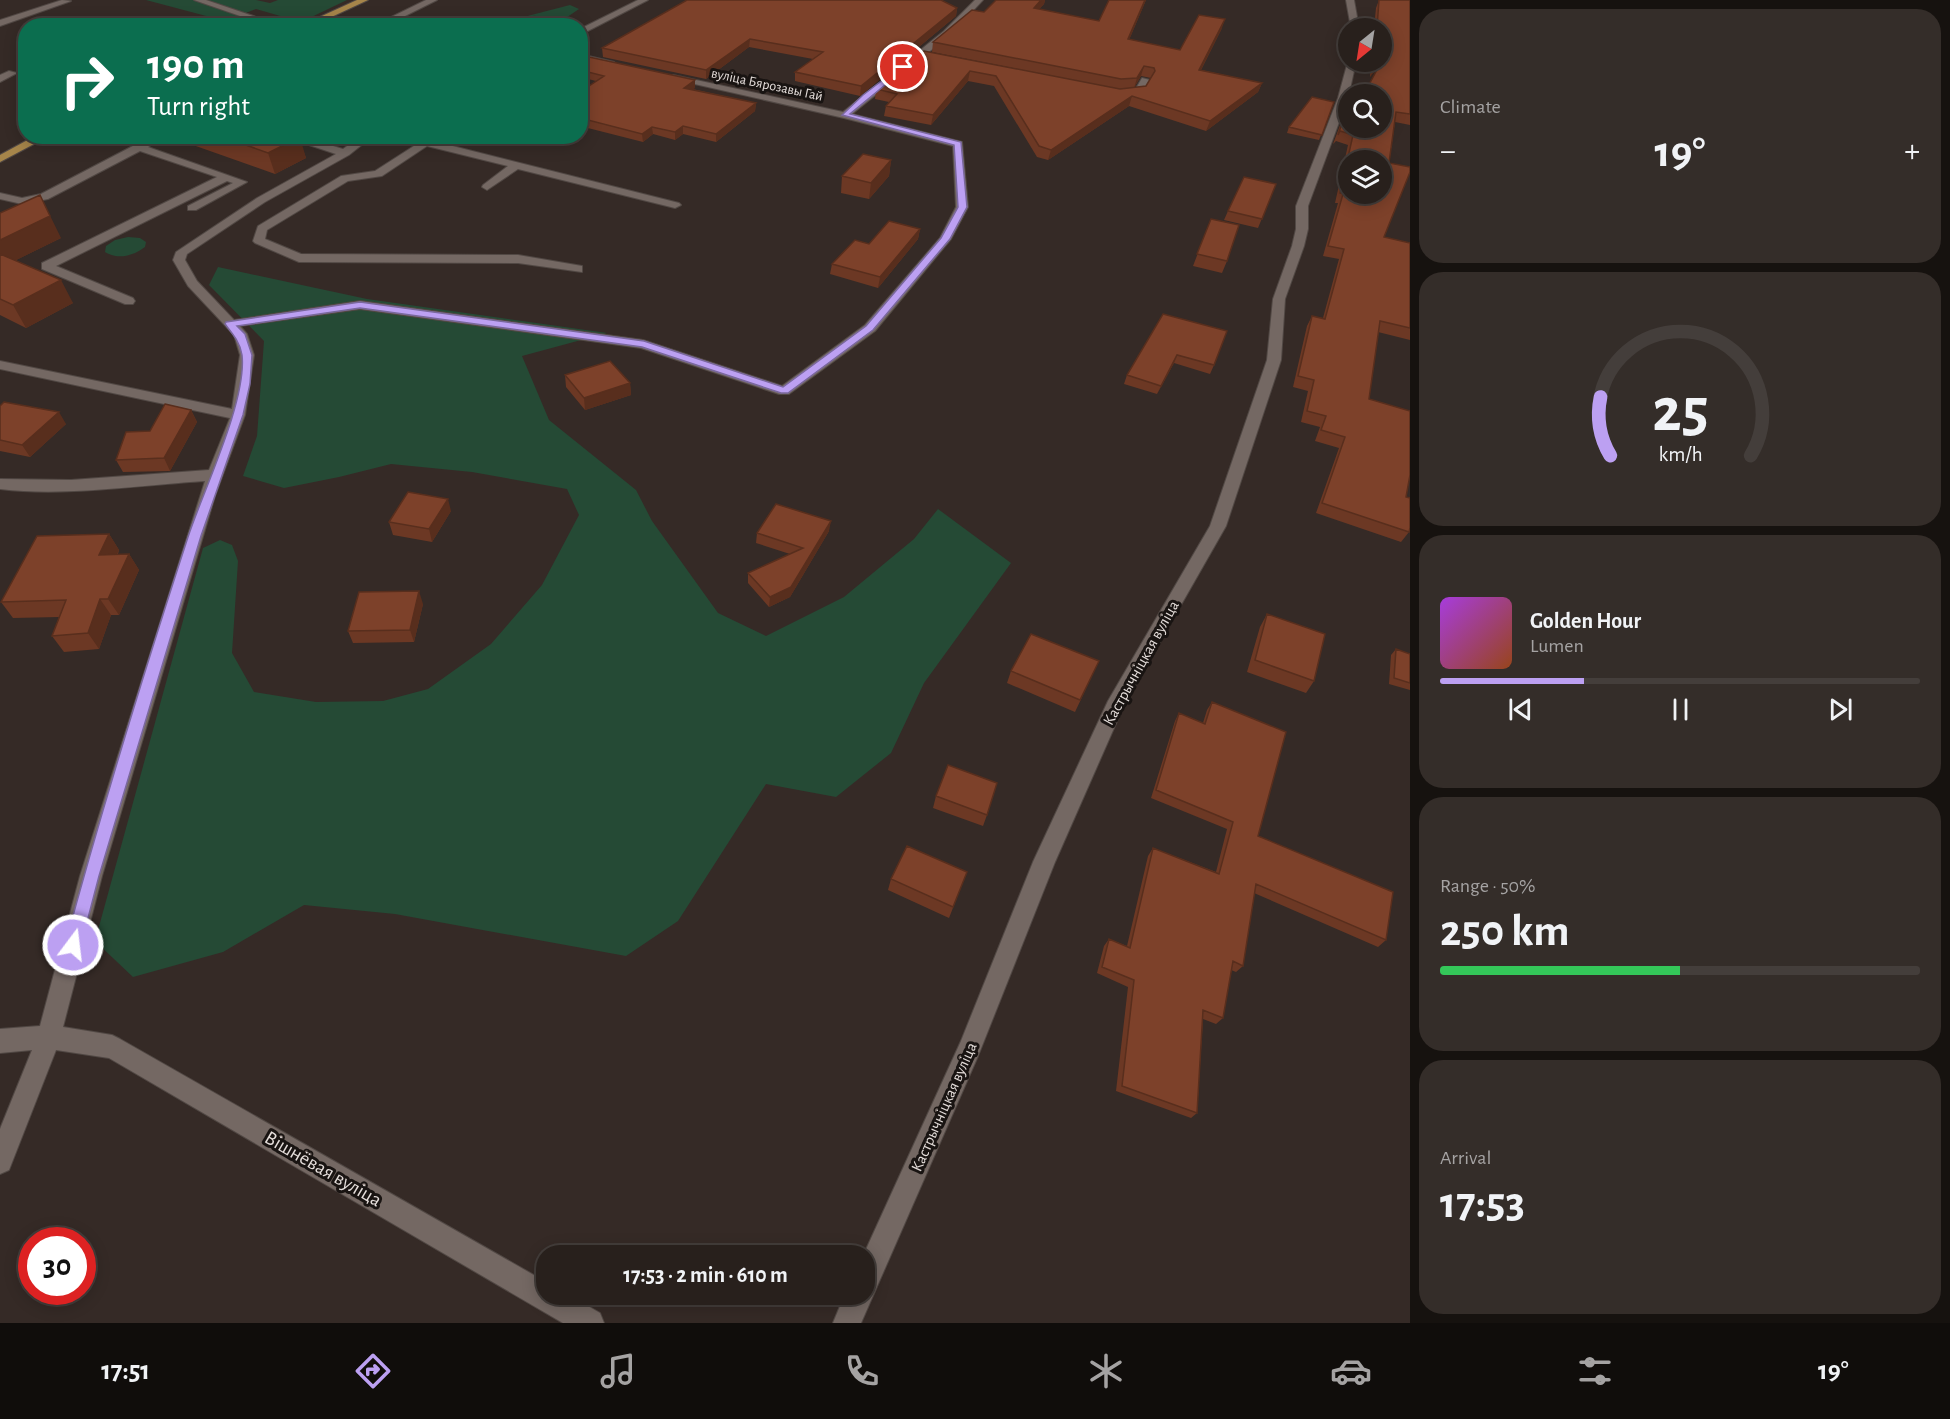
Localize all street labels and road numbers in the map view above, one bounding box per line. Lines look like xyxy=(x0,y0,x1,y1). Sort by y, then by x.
street label: вуліца Бярозавы Гай xyxy=(710,66,824,104)
street label: Кастрычніцкая вуліца xyxy=(1100,598,1183,728)
street label: Кастрычніцкая вуліца xyxy=(908,1040,981,1174)
street label: Вішнёвая вуліца xyxy=(261,1127,385,1211)

